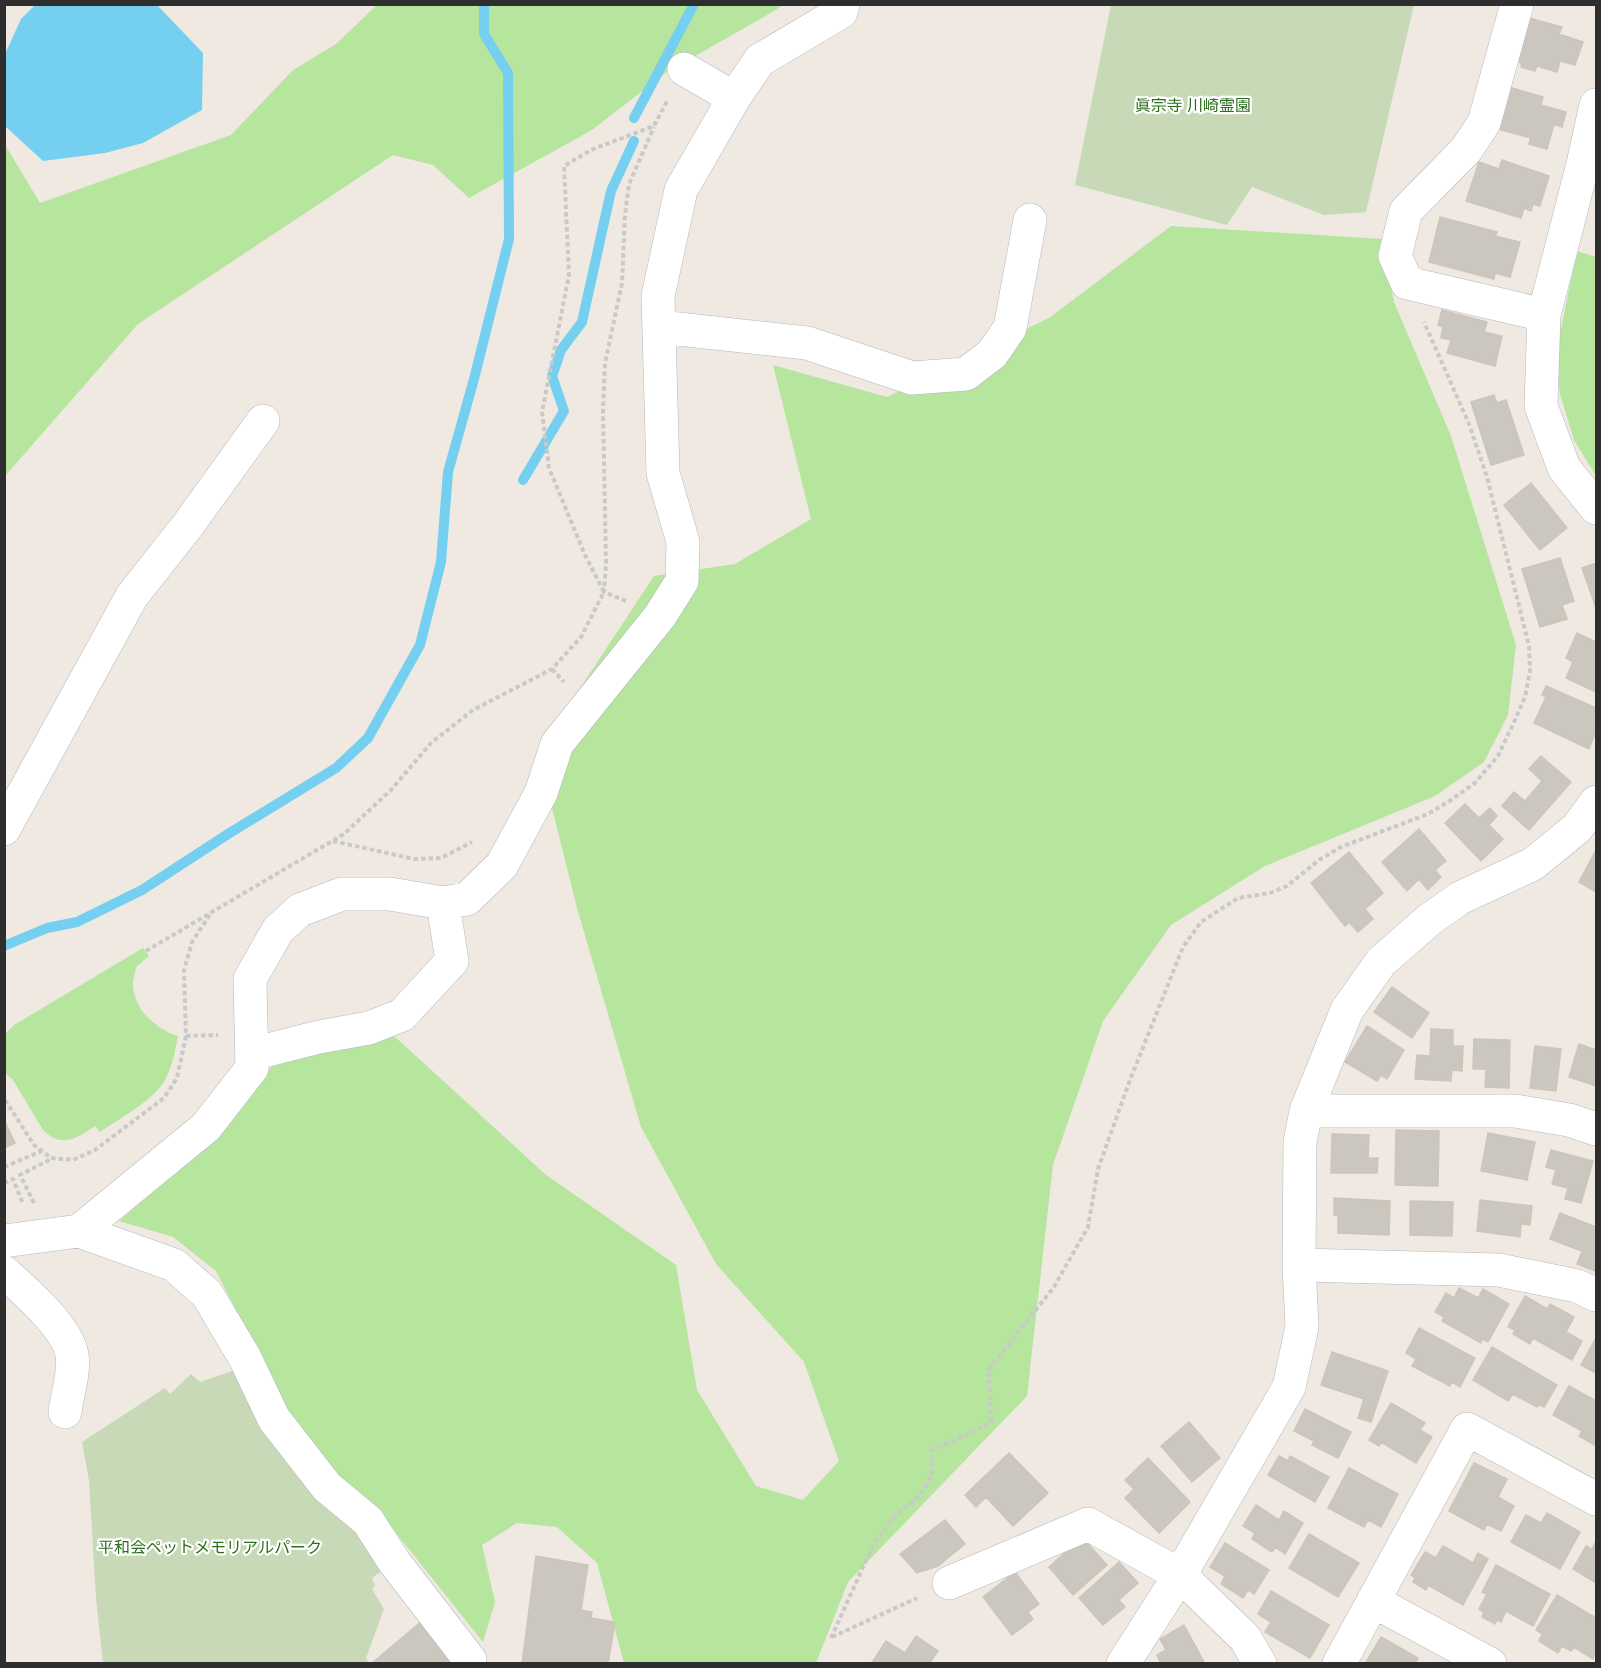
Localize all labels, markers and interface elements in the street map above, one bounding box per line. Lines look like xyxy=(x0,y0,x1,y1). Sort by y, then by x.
park label: 眞宗寺 川崎霊園 xyxy=(1135,95,1251,116)
park label: 平和会ペットメモリアルパーク xyxy=(98,1537,322,1558)

